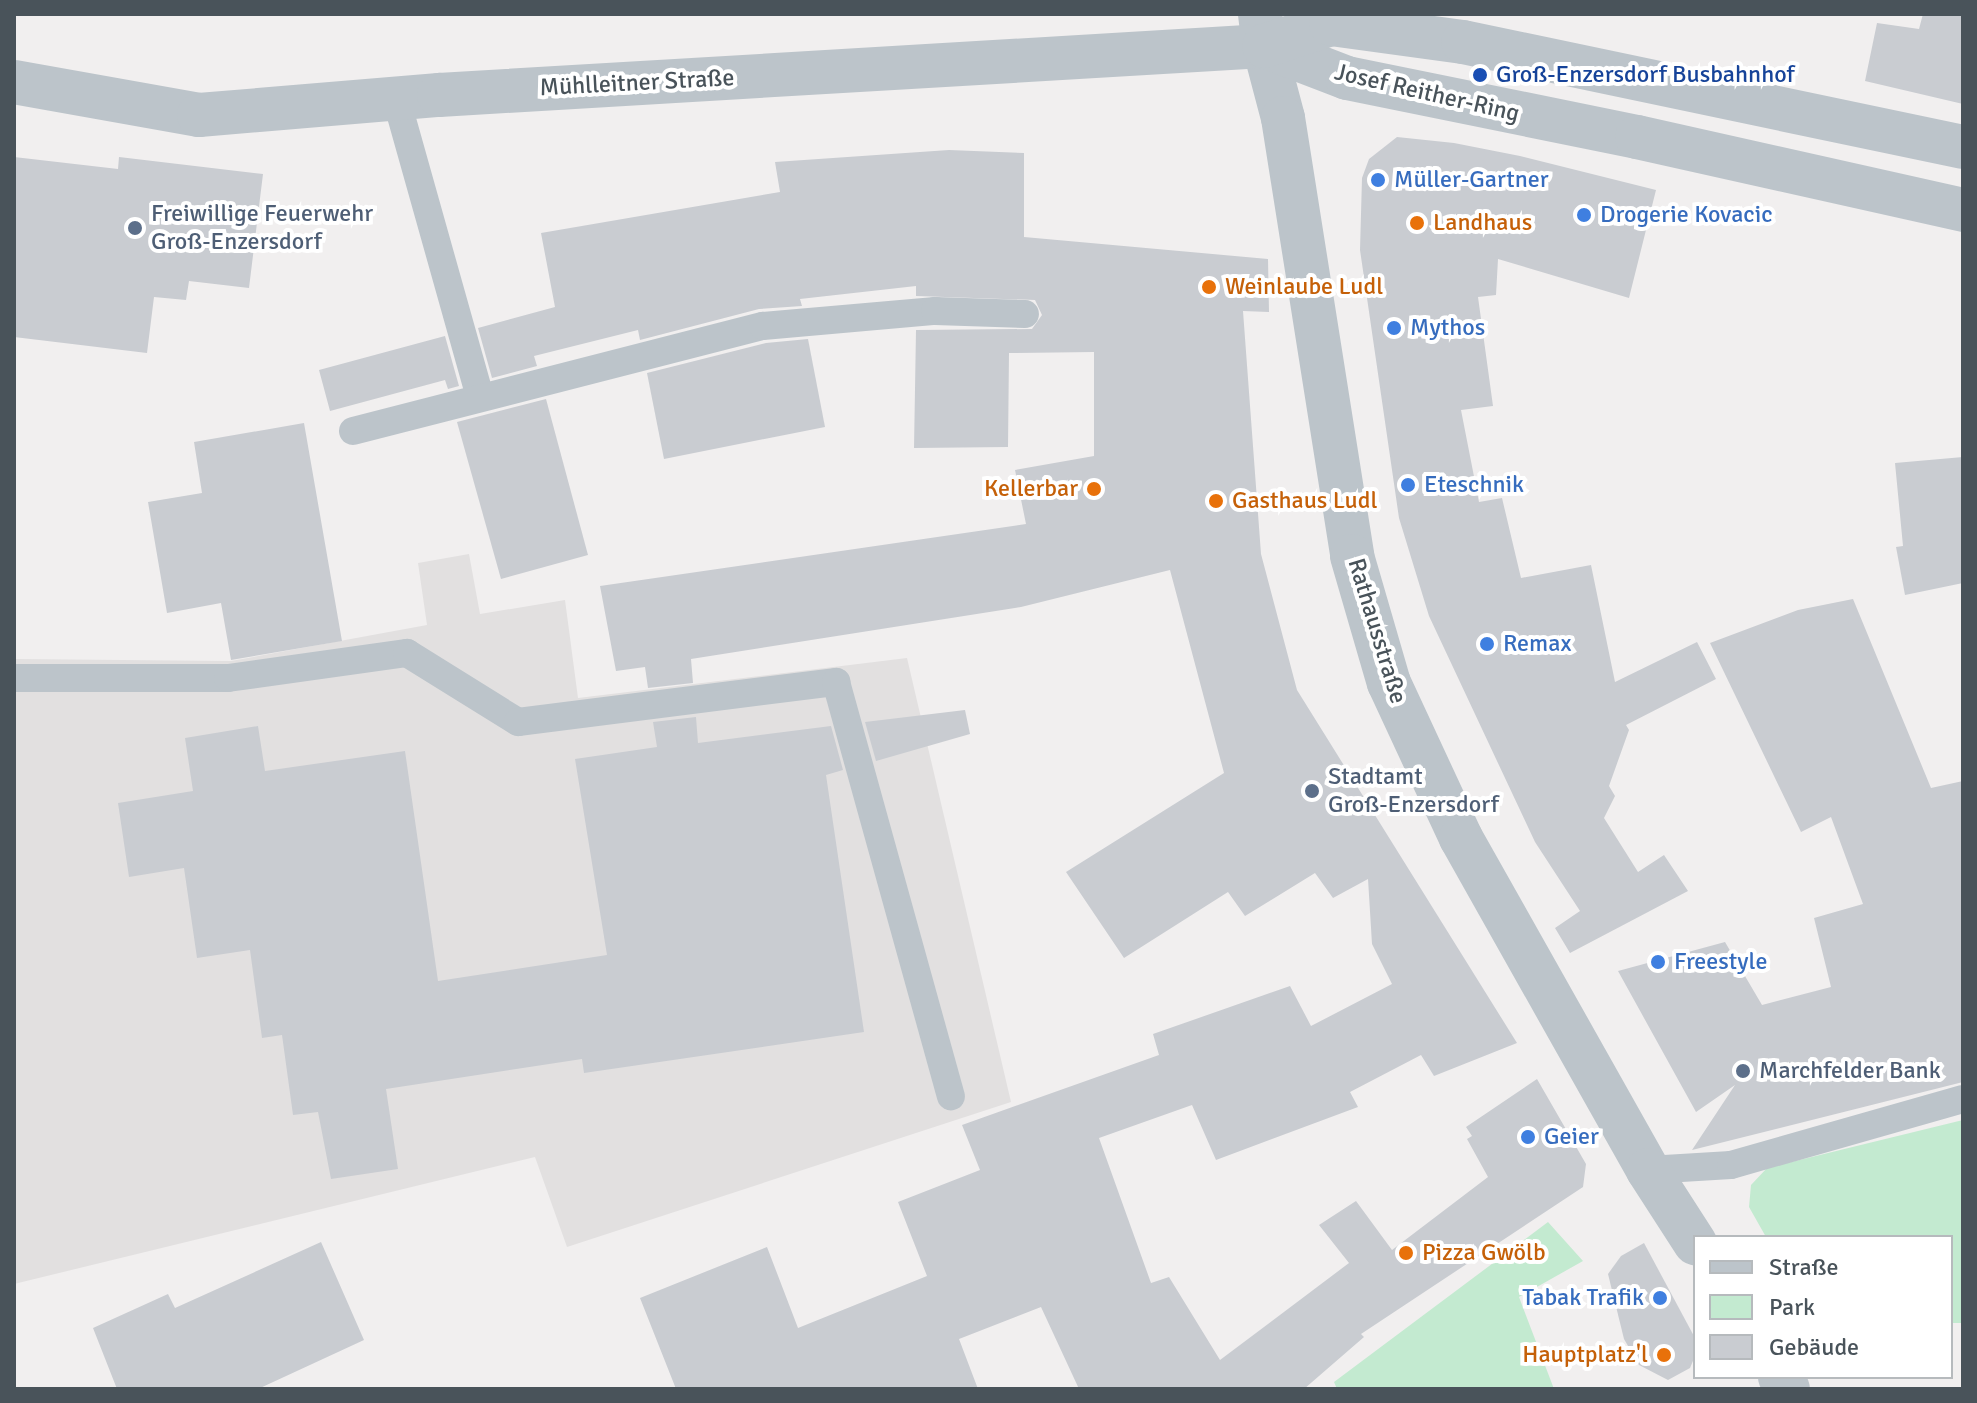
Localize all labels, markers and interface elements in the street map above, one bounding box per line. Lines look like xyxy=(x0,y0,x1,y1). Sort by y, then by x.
street label: Josef Reither-Ring xyxy=(1332,58,1522,128)
place label: Groß-Enzersdorf Busbahnhof xyxy=(1496,61,1795,89)
street label: Mühlleitner Straße xyxy=(539,64,735,102)
marker: Groß-Enzersdorf Busbahnhof xyxy=(1471,66,1489,84)
place label: Müller-Gartner xyxy=(1394,166,1549,194)
marker: Müller-Gartner xyxy=(1369,171,1387,189)
place label: Freiwillige Feuerwehr Groß-Enzersdorf xyxy=(151,200,373,256)
place label: Drogerie Kovacic xyxy=(1600,201,1773,229)
marker: Drogerie Kovacic xyxy=(1575,206,1593,224)
place label: Landhaus xyxy=(1433,209,1532,237)
marker: Landhaus xyxy=(1408,214,1426,232)
marker: Freiwillige Feuerwehr Groß-Enzersdorf xyxy=(126,219,144,237)
place label: Weinlaube Ludl xyxy=(1225,273,1383,301)
marker: Weinlaube Ludl xyxy=(1200,278,1218,296)
place label: Mythos xyxy=(1410,314,1485,342)
marker: Mythos xyxy=(1385,319,1403,337)
place label: Eteschnik xyxy=(1424,471,1524,499)
place label: Kellerbar xyxy=(984,475,1078,503)
marker: Eteschnik xyxy=(1399,476,1417,494)
marker: Kellerbar xyxy=(1085,480,1103,498)
place label: Gasthaus Ludl xyxy=(1232,487,1377,515)
marker: Gasthaus Ludl xyxy=(1207,492,1225,510)
street label: Rathausstraße xyxy=(1341,555,1413,707)
place label: Remax xyxy=(1503,630,1571,658)
marker: Remax xyxy=(1478,635,1496,653)
place label: Stadtamt Groß-Enzersdorf xyxy=(1328,763,1499,819)
marker: Stadtamt Groß-Enzersdorf xyxy=(1303,782,1321,800)
place label: Freestyle xyxy=(1674,948,1767,976)
marker: Freestyle xyxy=(1649,953,1667,971)
place label: Marchfelder Bank xyxy=(1759,1057,1941,1085)
marker: Marchfelder Bank xyxy=(1734,1062,1752,1080)
place label: Geier xyxy=(1544,1123,1599,1151)
marker: Geier xyxy=(1519,1128,1537,1146)
legend xyxy=(1693,1235,1953,1379)
place label: Pizza Gwölb xyxy=(1422,1239,1546,1267)
marker: Pizza Gwölb xyxy=(1397,1244,1415,1262)
text: Straße xyxy=(1769,1252,1839,1282)
place label: Tabak Trafik xyxy=(1522,1284,1644,1312)
marker: Tabak Trafik xyxy=(1651,1289,1669,1307)
text: Park xyxy=(1769,1292,1815,1322)
text: Gebäude xyxy=(1769,1332,1859,1362)
place label: Hauptplatz'l xyxy=(1522,1341,1648,1369)
marker: Hauptplatz'l xyxy=(1655,1346,1673,1364)

